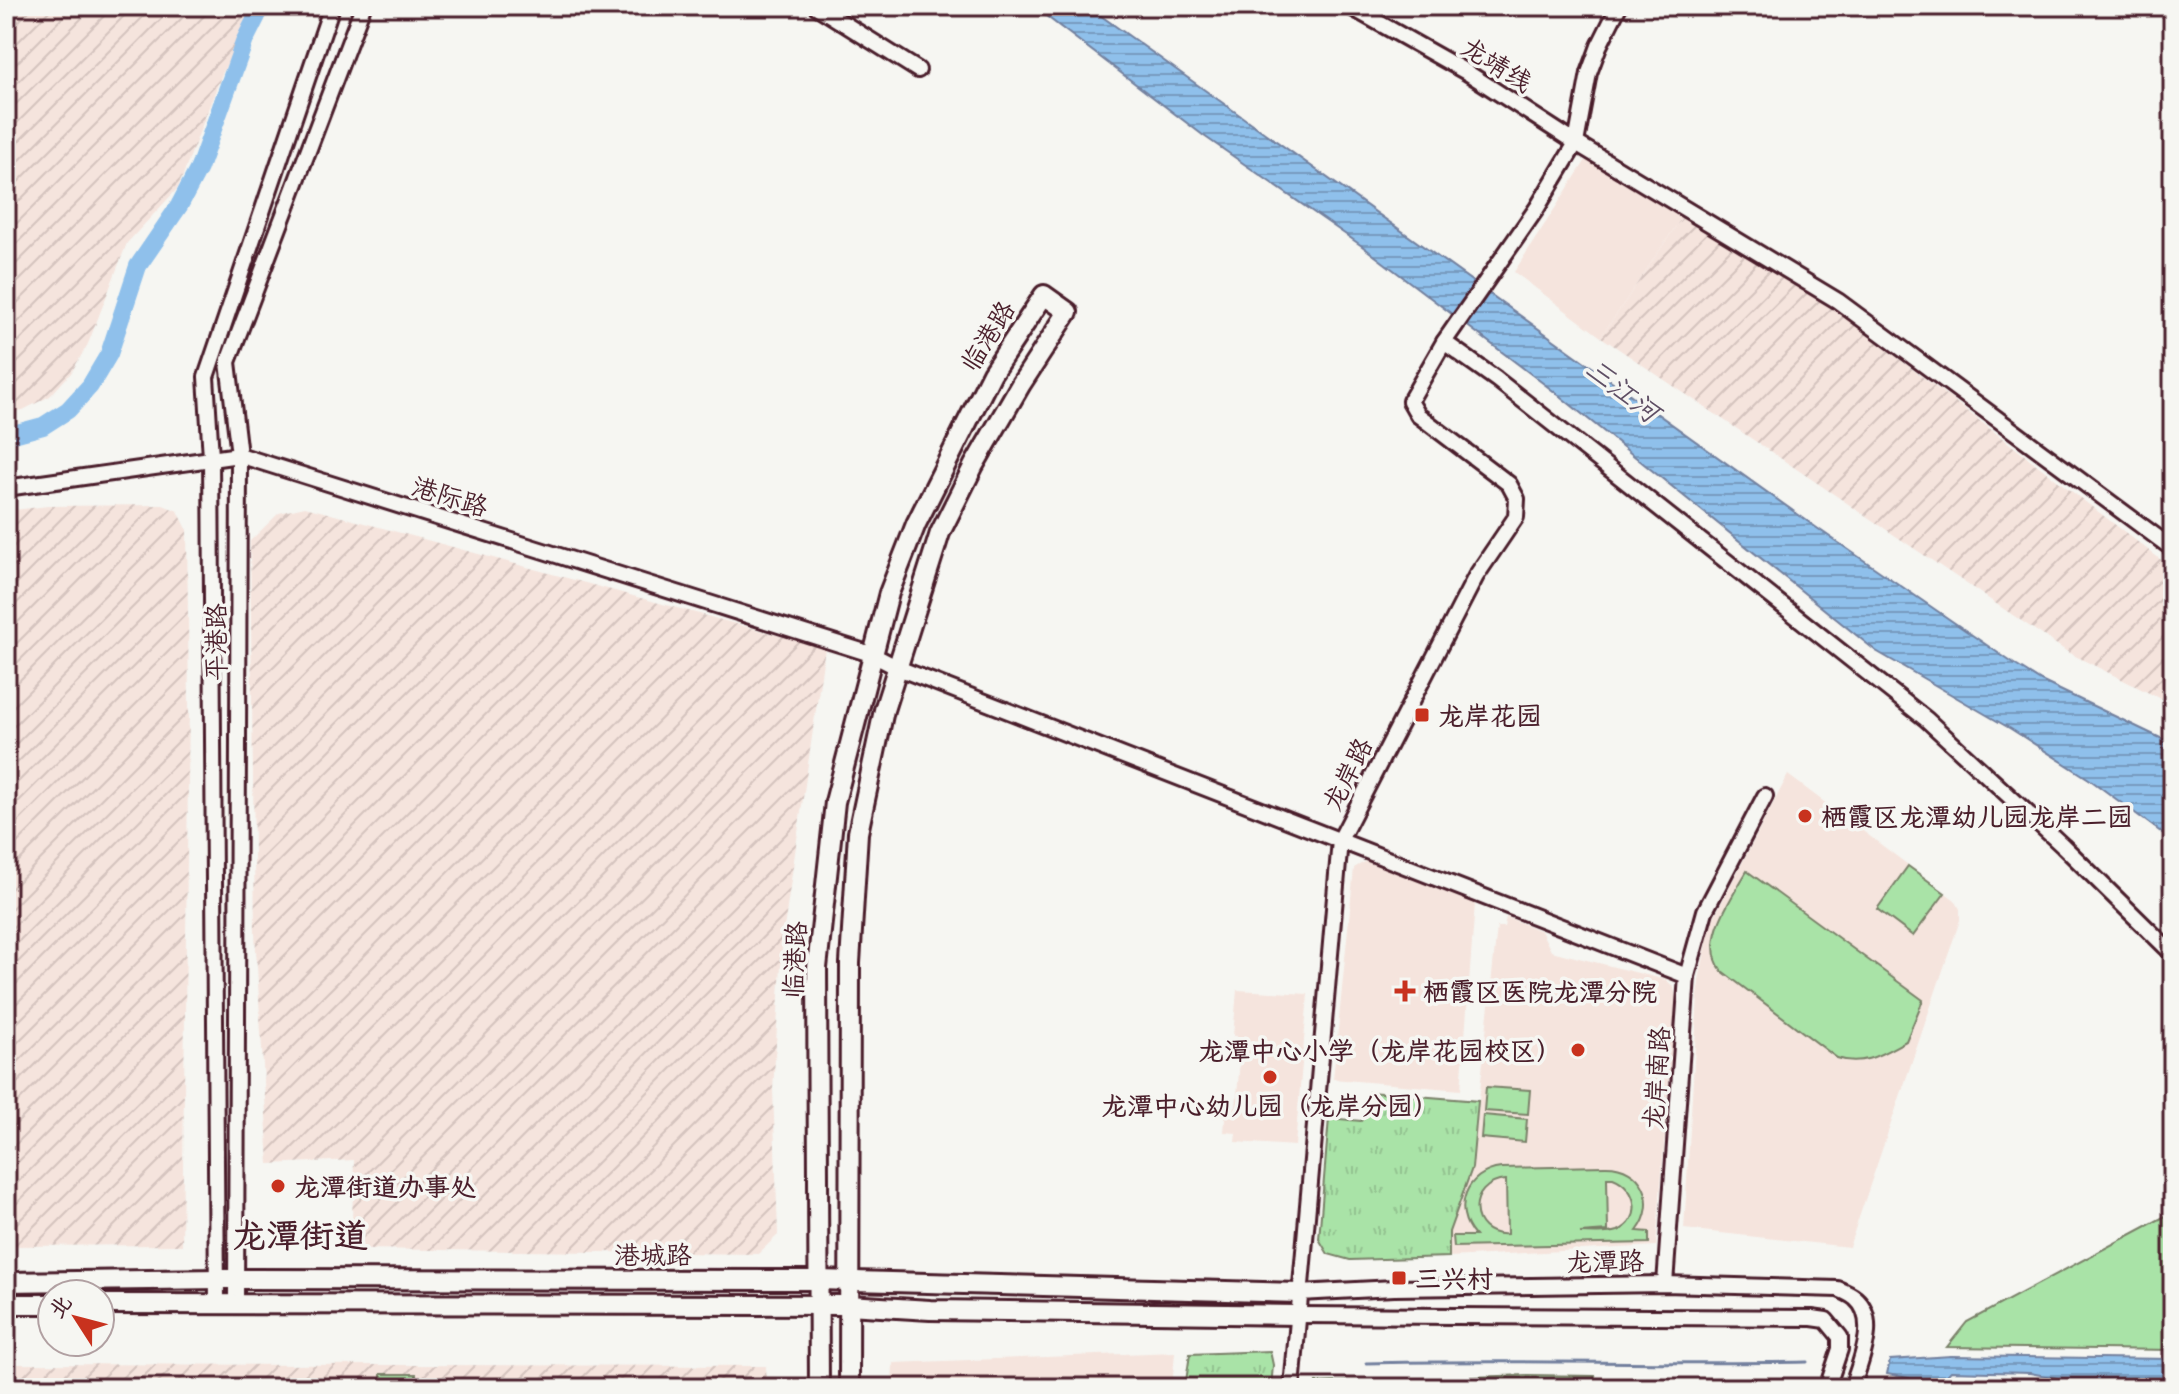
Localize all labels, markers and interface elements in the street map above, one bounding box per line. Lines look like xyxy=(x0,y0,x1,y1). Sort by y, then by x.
street label: 龙靖线 xyxy=(1455,28,1539,100)
street label: 临港路 xyxy=(951,294,1023,378)
water label: 三江河 xyxy=(1578,349,1671,433)
street label: 港际路 xyxy=(408,468,492,524)
street label: 平港路 xyxy=(198,603,233,681)
place label: 龙岸花园 xyxy=(1438,698,1542,733)
marker: 龙岸花园 xyxy=(1413,706,1431,724)
street label: 龙岸路 xyxy=(1314,731,1380,817)
place label: 栖霞区龙潭幼儿园龙岸二园 xyxy=(1821,799,2133,834)
marker: 栖霞区龙潭幼儿园龙岸二园 xyxy=(1796,807,1814,825)
street label: 临港路 xyxy=(774,920,814,1000)
place label: 栖霞区医院龙潭分院 xyxy=(1423,974,1657,1009)
marker: 栖霞区医院龙潭分院 xyxy=(1394,980,1416,1002)
street label: 龙岸南路 xyxy=(1635,1025,1677,1131)
place label: 龙潭中心小学（龙岸花园校区） xyxy=(1198,1033,1562,1068)
marker: 龙潭中心小学（龙岸花园校区） xyxy=(1569,1041,1587,1059)
marker: 龙潭中心幼儿园（龙岸分园） xyxy=(1261,1068,1279,1086)
place label: 龙潭中心幼儿园（龙岸分园） xyxy=(1101,1088,1439,1123)
place label: 龙潭街道办事处 xyxy=(294,1169,476,1204)
marker: 龙潭街道办事处 xyxy=(269,1177,287,1195)
district label: 龙潭街道 xyxy=(232,1212,368,1258)
street label: 港城路 xyxy=(614,1237,692,1272)
street label: 龙潭路 xyxy=(1566,1243,1644,1279)
place label: 三兴村 xyxy=(1415,1261,1493,1296)
marker: 三兴村 xyxy=(1390,1269,1408,1287)
north arrow xyxy=(36,1278,116,1358)
text: 北 xyxy=(41,1289,78,1324)

